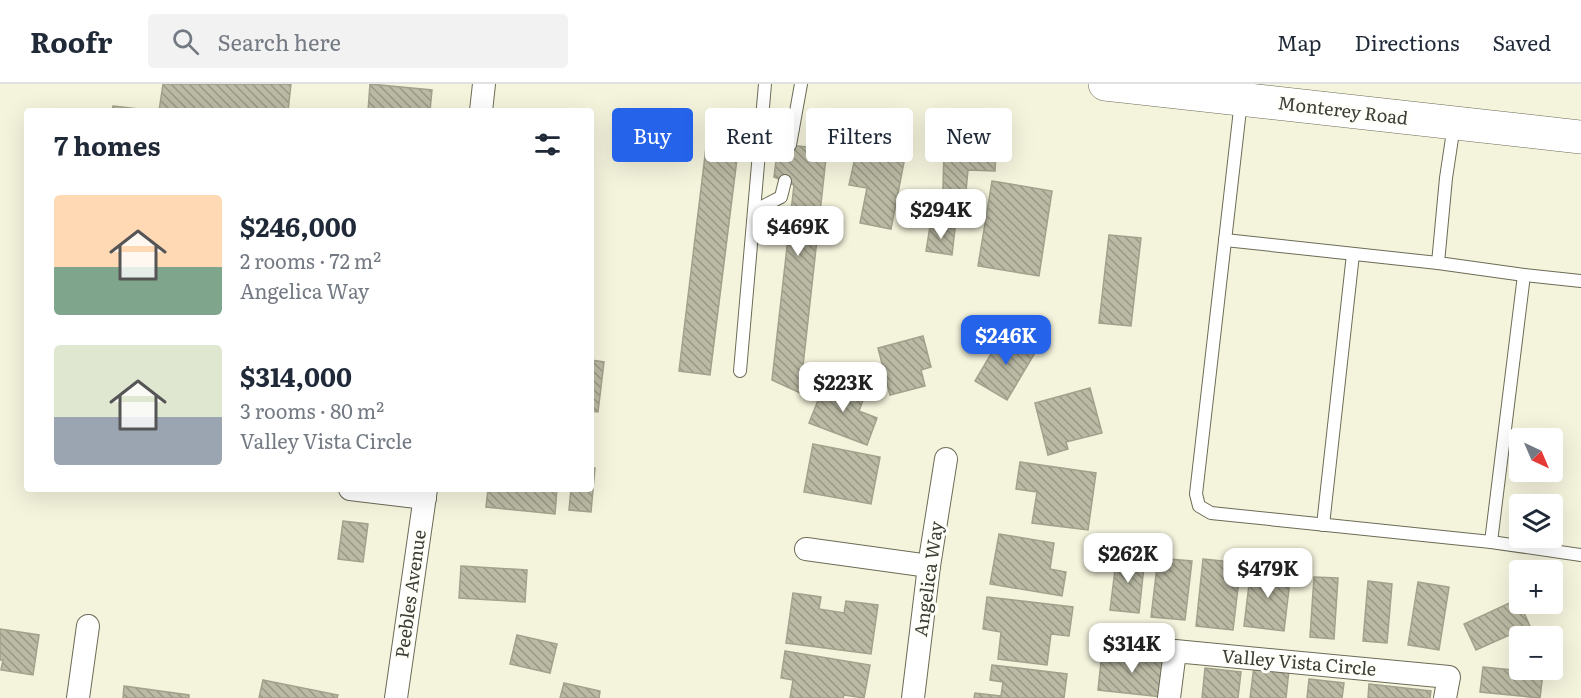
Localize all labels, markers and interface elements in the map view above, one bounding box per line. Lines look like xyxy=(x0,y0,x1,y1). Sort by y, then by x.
search box xyxy=(148,14,568,68)
text: Roofr xyxy=(30,20,112,62)
icon: search xyxy=(169,25,202,58)
text: Search here xyxy=(217,25,341,58)
text: Map xyxy=(1277,26,1322,57)
text: Directions xyxy=(1355,26,1460,57)
text: Saved xyxy=(1493,26,1551,57)
street label: Monterey Road xyxy=(1277,88,1410,131)
chip: Buy xyxy=(612,108,693,162)
chip: Rent xyxy=(705,108,794,162)
chip: Filters xyxy=(806,108,913,162)
chip: New xyxy=(925,108,1012,162)
text: 7 homes xyxy=(54,125,160,164)
icon: filters xyxy=(531,128,564,161)
pin: $294K xyxy=(899,189,983,240)
text: $294K xyxy=(910,193,972,223)
text: $246,000 xyxy=(240,206,357,245)
pin: $469K xyxy=(756,206,840,257)
text: $469K xyxy=(767,210,829,240)
icon: home xyxy=(102,219,174,291)
text: 2 rooms · 72 m² xyxy=(240,245,381,275)
text: Angelica Way xyxy=(240,275,369,305)
pin: $246K xyxy=(964,315,1048,366)
text: $246K xyxy=(975,319,1037,349)
text: $314,000 xyxy=(240,356,352,395)
pin: $223K xyxy=(801,362,885,413)
text: $223K xyxy=(813,366,873,396)
icon: home xyxy=(102,369,174,441)
text: 3 rooms · 80 m² xyxy=(240,395,384,425)
text: Valley Vista Circle xyxy=(240,425,412,455)
north arrow xyxy=(1509,428,1563,482)
map controls xyxy=(1509,428,1563,680)
button: layers xyxy=(1509,494,1563,548)
street label: Angelica Way xyxy=(906,519,949,638)
street label: Peebles Avenue xyxy=(387,528,432,660)
pin: $262K xyxy=(1086,533,1170,584)
text: $262K xyxy=(1098,537,1158,567)
pin: $479K xyxy=(1226,548,1310,599)
text: $479K xyxy=(1237,552,1299,582)
button: + xyxy=(1509,560,1563,614)
pin: $314K xyxy=(1090,623,1174,674)
button: − xyxy=(1509,626,1563,680)
text: $314K xyxy=(1103,627,1161,657)
street label: Valley Vista Circle xyxy=(1221,641,1378,682)

